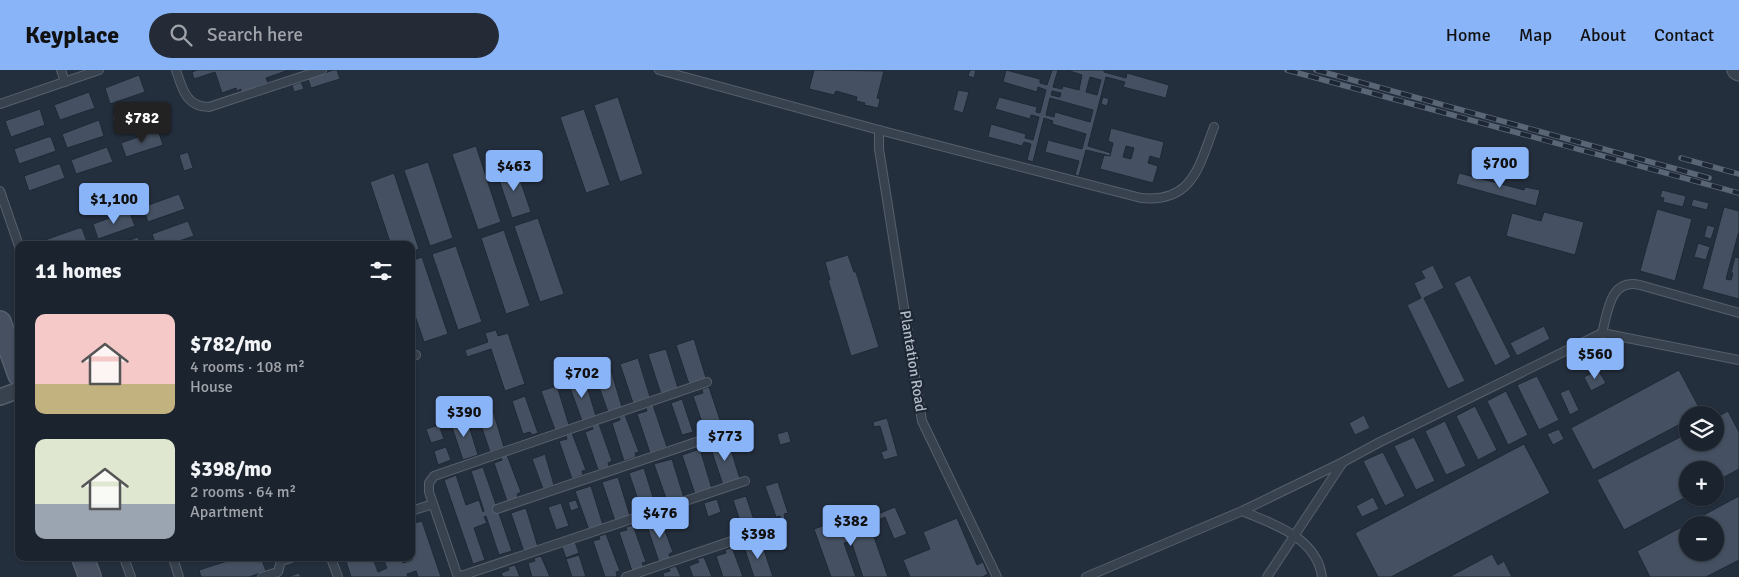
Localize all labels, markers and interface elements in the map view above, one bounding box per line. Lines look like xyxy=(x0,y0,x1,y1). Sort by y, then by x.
search box xyxy=(149,13,499,58)
text: Keyplace xyxy=(25,20,119,50)
icon: search xyxy=(167,21,195,49)
text: Search here xyxy=(207,23,303,47)
text: Home xyxy=(1446,24,1491,46)
text: Map xyxy=(1519,24,1552,46)
text: About xyxy=(1580,24,1626,46)
text: Contact xyxy=(1654,24,1714,46)
pin: $782 xyxy=(112,102,172,144)
text: $782 xyxy=(125,108,159,128)
pin: $700 xyxy=(1470,146,1530,189)
pin: $463 xyxy=(484,150,544,192)
text: $700 xyxy=(1483,153,1517,173)
text: $463 xyxy=(497,156,531,176)
pin: $1,100 xyxy=(73,182,155,225)
text: $1,100 xyxy=(90,189,138,209)
icon: filters xyxy=(367,257,395,285)
text: 11 homes xyxy=(35,258,121,284)
street label: Plantation Road xyxy=(896,309,930,413)
text: $782/mo xyxy=(190,331,272,357)
icon: home xyxy=(75,334,135,394)
pin: $560 xyxy=(1565,338,1625,380)
text: $560 xyxy=(1578,344,1612,364)
pin: $702 xyxy=(552,356,612,399)
text: 4 rooms · 108 m² xyxy=(190,357,305,377)
text: $702 xyxy=(565,363,599,383)
text: House xyxy=(190,377,233,397)
pin: $390 xyxy=(434,396,494,438)
text: $390 xyxy=(447,402,481,422)
map controls xyxy=(1679,406,1724,561)
button: layers xyxy=(1679,406,1724,451)
pin: $773 xyxy=(695,420,755,462)
text: $773 xyxy=(708,426,742,446)
text: $398/mo xyxy=(190,456,272,482)
icon: home xyxy=(75,459,135,519)
button: + xyxy=(1679,461,1724,506)
text: 2 rooms · 64 m² xyxy=(190,482,296,502)
pin: $476 xyxy=(630,496,690,539)
text: Apartment xyxy=(190,502,263,522)
text: $476 xyxy=(643,503,677,523)
pin: $382 xyxy=(821,504,881,547)
text: $382 xyxy=(834,511,868,531)
button: − xyxy=(1679,516,1724,561)
pin: $398 xyxy=(728,518,788,560)
text: $398 xyxy=(741,524,775,544)

